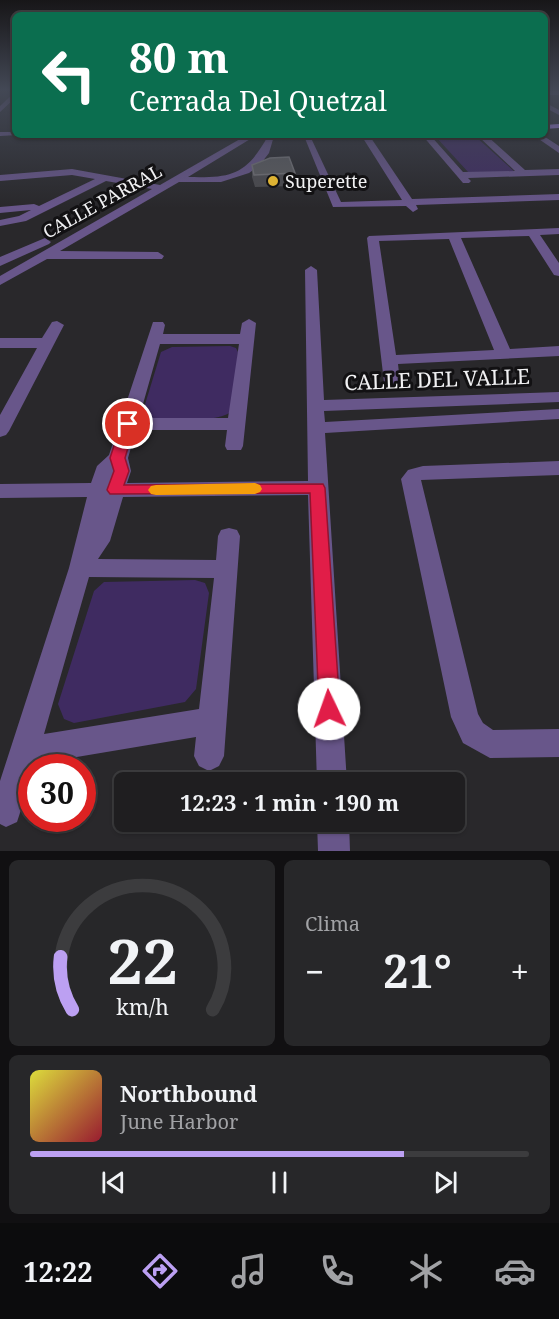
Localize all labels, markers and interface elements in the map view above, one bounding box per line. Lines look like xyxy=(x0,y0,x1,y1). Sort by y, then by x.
text: 80 m xyxy=(129,28,229,85)
icon: left xyxy=(30,36,108,114)
text: Cerrada Del Quetzal xyxy=(129,82,387,119)
street label: CALLE PARRAL xyxy=(38,158,166,244)
place label: Superette xyxy=(285,169,367,193)
marker: Superette xyxy=(266,174,280,188)
street label: CALLE DEL VALLE xyxy=(344,362,530,396)
pin xyxy=(102,398,153,449)
icon: arrive xyxy=(111,407,144,440)
position arrow xyxy=(297,677,361,741)
speed limit sign: 30 xyxy=(18,754,96,832)
text: 12:23 · 1 min · 190 m xyxy=(180,787,399,817)
text: Clima xyxy=(305,910,360,937)
text: 22 xyxy=(107,917,177,1002)
text: 21° xyxy=(383,940,452,1001)
text: − xyxy=(305,949,324,994)
text: + xyxy=(511,949,529,994)
text: km/h xyxy=(116,992,169,1021)
text: Northbound xyxy=(120,1078,257,1108)
text: June Harbor xyxy=(120,1108,238,1135)
icon: previous xyxy=(97,1166,130,1199)
icon: pause xyxy=(263,1166,296,1199)
icon: next xyxy=(429,1166,462,1199)
icon: directions xyxy=(139,1250,181,1292)
icon: music xyxy=(228,1250,270,1292)
icon: phone xyxy=(316,1250,358,1292)
icon: climate xyxy=(405,1250,447,1292)
icon: car xyxy=(494,1250,536,1292)
text: 12:22 xyxy=(23,1253,93,1290)

